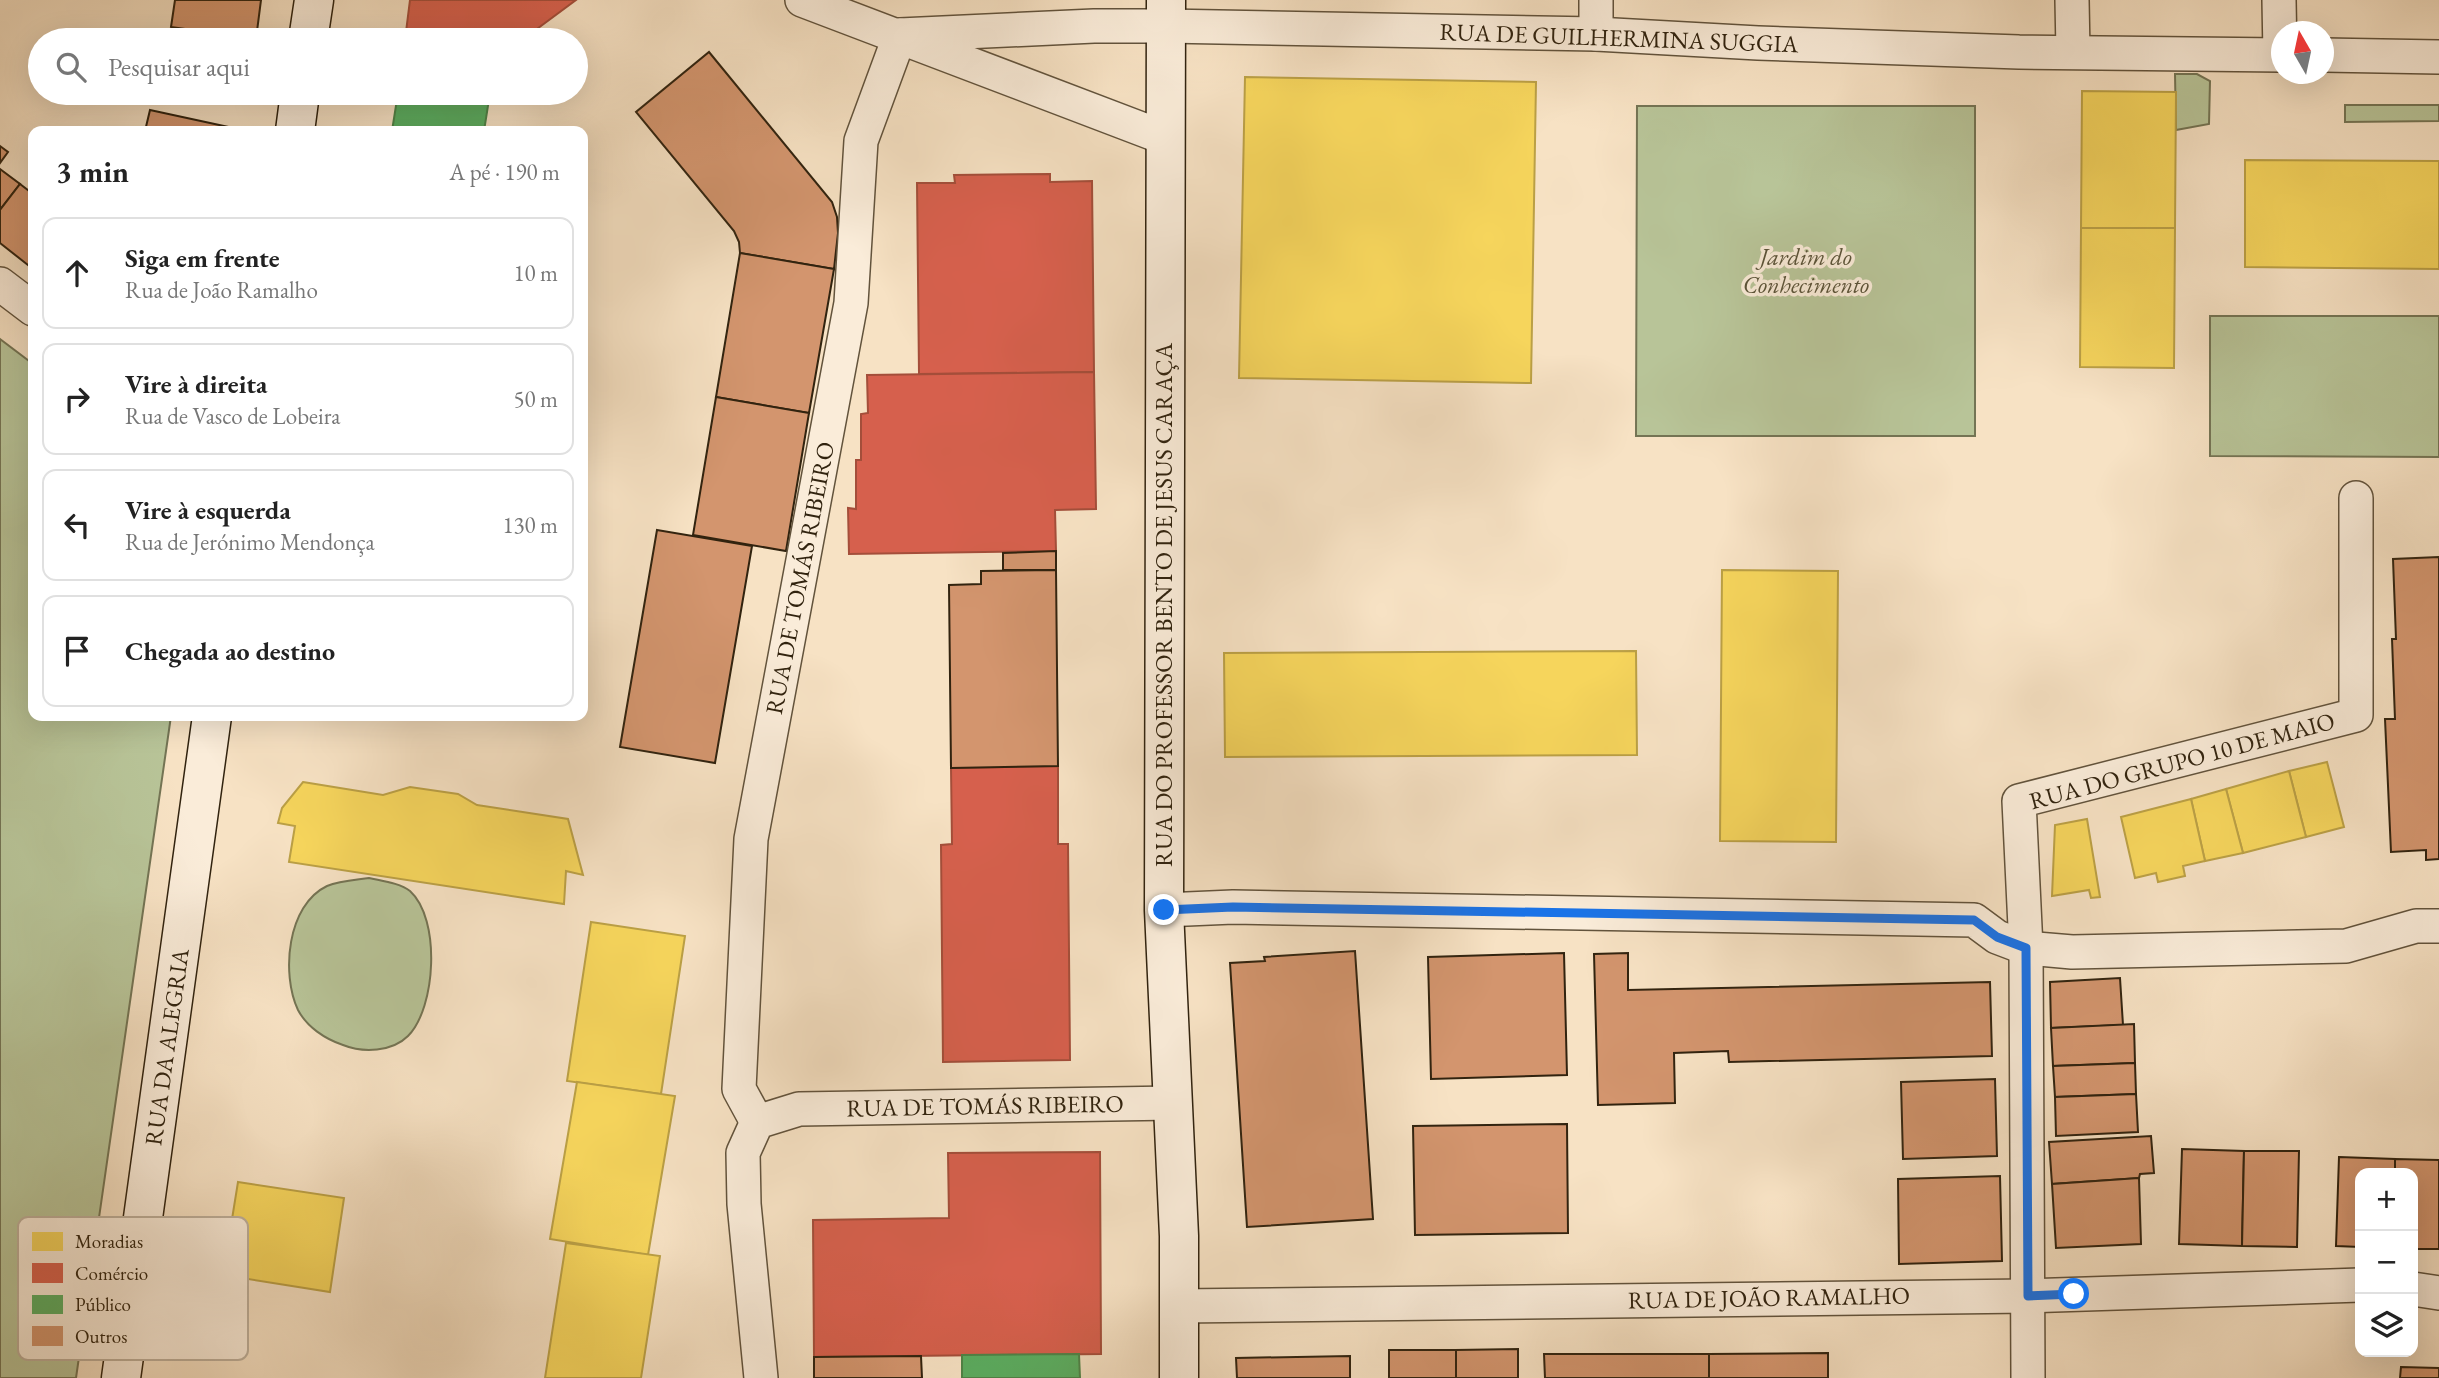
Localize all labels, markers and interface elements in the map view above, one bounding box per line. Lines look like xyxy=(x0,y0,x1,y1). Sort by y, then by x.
street label: RUA DE GUILHERMINA SUGGIA xyxy=(1439,16,1799,59)
north arrow xyxy=(2271,21,2334,84)
search box xyxy=(28,28,588,105)
icon: search xyxy=(52,48,90,86)
text: Pesquisar aqui xyxy=(108,50,250,84)
text: 3 min xyxy=(56,152,129,191)
text: A pé · 190 m xyxy=(449,157,560,187)
text: Siga em frente xyxy=(125,241,280,275)
park label: Jardim do Conhecimento xyxy=(1743,241,1869,300)
icon: ahead xyxy=(58,254,96,292)
text: 10 m xyxy=(513,258,558,288)
text: Rua de João Ramalho xyxy=(125,275,318,305)
street label: RUA DO PROFESSOR BENTO DE JESUS CARAÇA xyxy=(1148,343,1179,867)
text: Vire à direita xyxy=(125,367,267,401)
icon: right xyxy=(58,380,96,418)
text: 50 m xyxy=(513,384,558,414)
text: Rua de Vasco de Lobeira xyxy=(125,401,341,431)
street label: RUA DE TOMÁS RIBEIRO xyxy=(758,439,841,717)
text: Vire à esquerda xyxy=(125,493,291,527)
icon: left xyxy=(58,506,96,544)
text: 130 m xyxy=(502,510,558,540)
text: Rua de Jerónimo Mendonça xyxy=(125,527,375,557)
icon: arrive xyxy=(58,632,96,670)
text: Chegada ao destino xyxy=(125,634,335,668)
street label: RUA DO GRUPO 10 DE MAIO xyxy=(2026,705,2338,816)
route end xyxy=(1148,894,1179,925)
street label: RUA DA ALEGRIA xyxy=(137,946,196,1147)
street label: RUA DE TOMÁS RIBEIRO xyxy=(846,1088,1124,1123)
map controls xyxy=(2355,1168,2418,1357)
button: + xyxy=(2355,1168,2418,1231)
legend xyxy=(18,1217,248,1360)
text: Moradias xyxy=(75,1229,143,1254)
button: − xyxy=(2355,1231,2418,1294)
text: Comércio xyxy=(75,1261,148,1286)
route start xyxy=(2058,1278,2089,1309)
street label: RUA DE JOÃO RAMALHO xyxy=(1628,1280,1910,1315)
text: Público xyxy=(75,1292,131,1317)
button: layers xyxy=(2355,1294,2418,1357)
text: Outros xyxy=(75,1324,127,1349)

